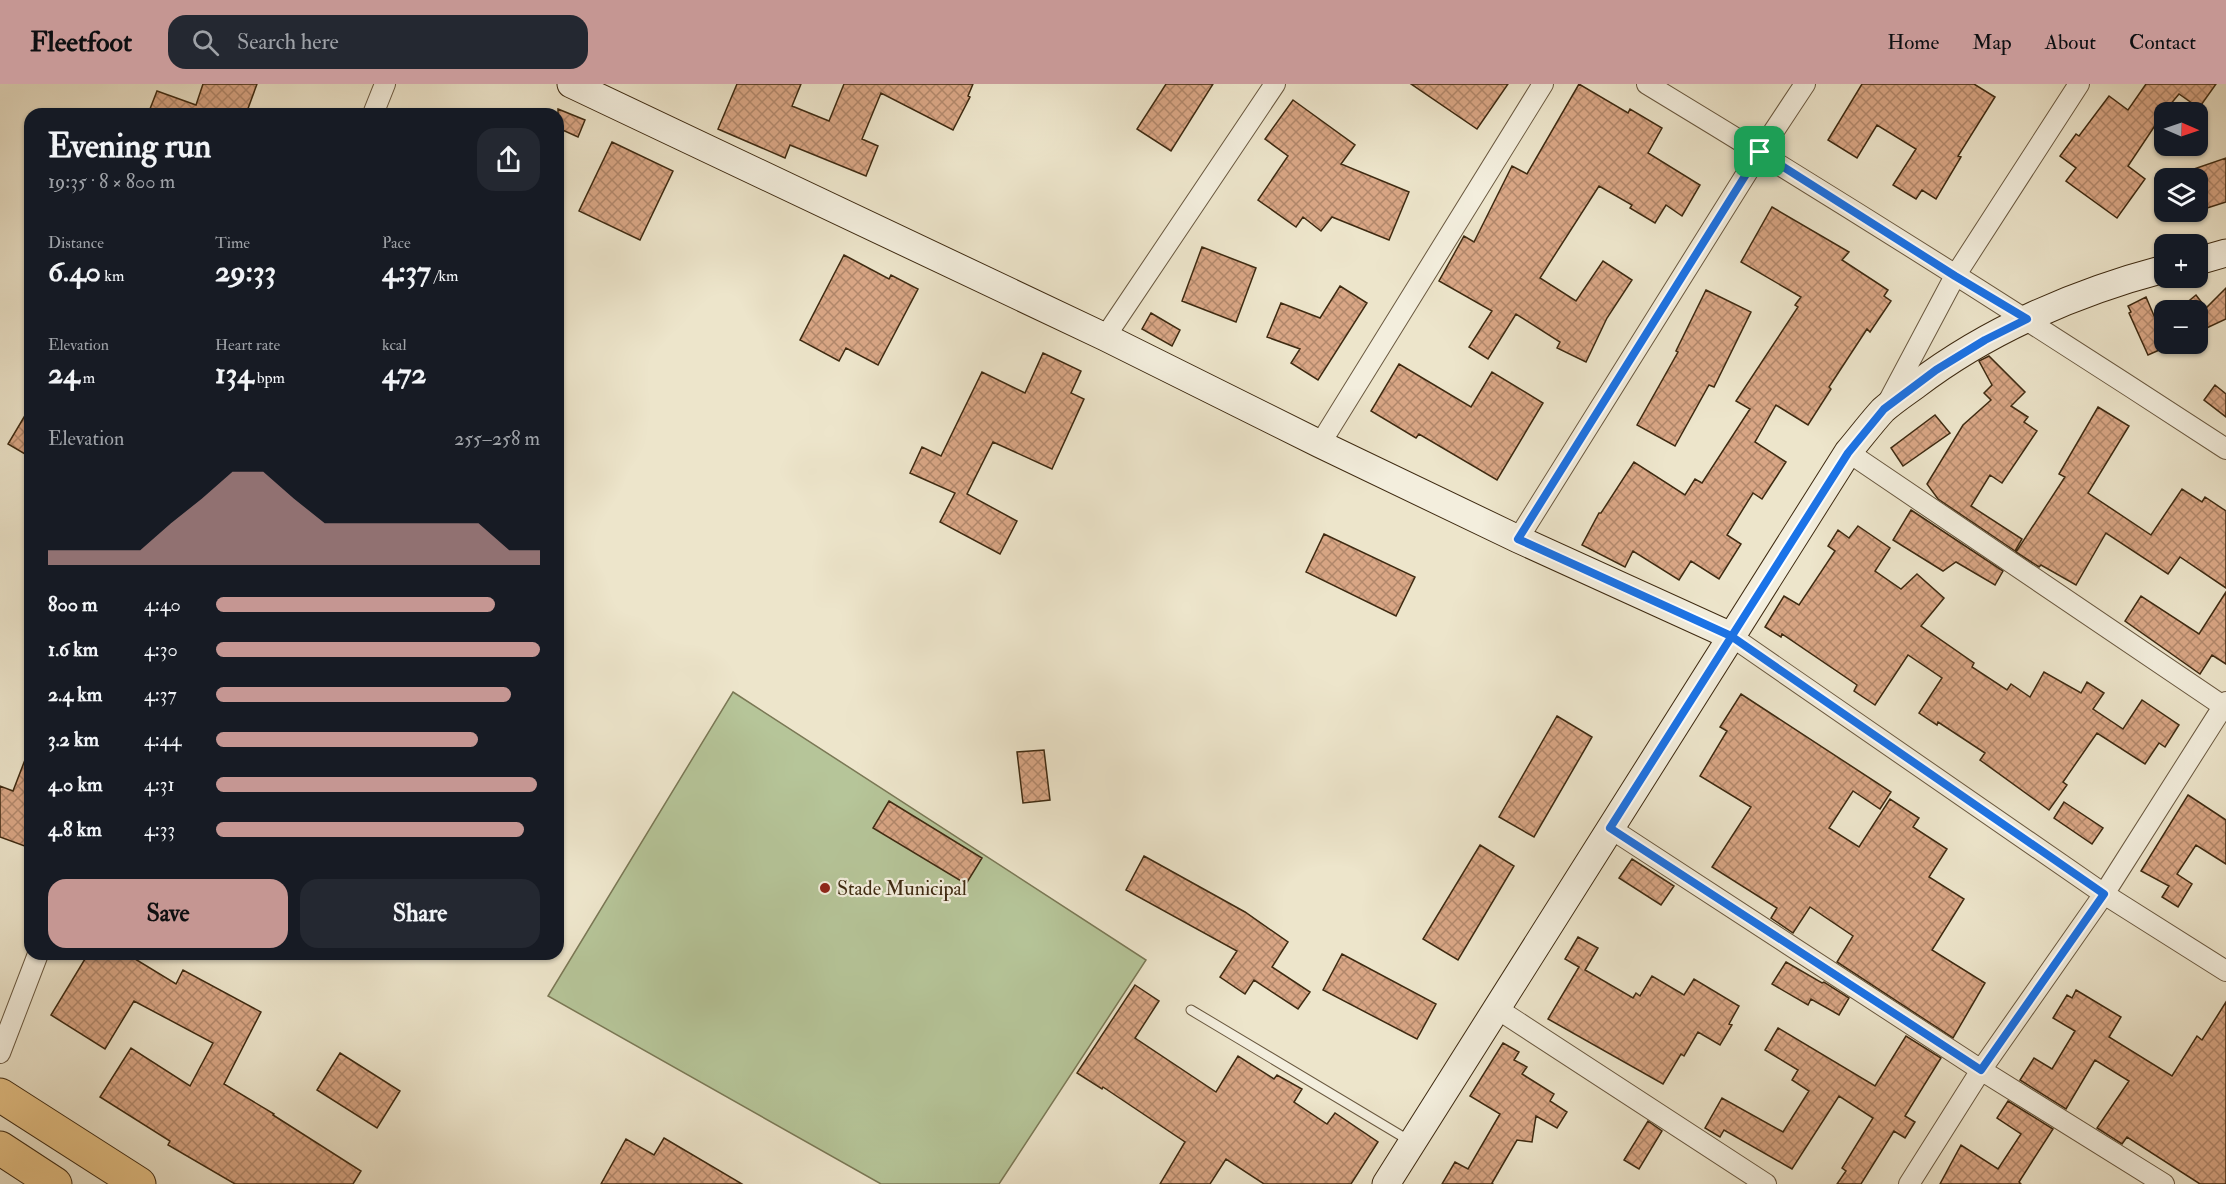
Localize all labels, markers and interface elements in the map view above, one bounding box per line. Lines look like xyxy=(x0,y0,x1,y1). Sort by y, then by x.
search box xyxy=(168,15,588,69)
text: Fleetfoot xyxy=(30,25,132,60)
icon: search xyxy=(189,26,222,59)
text: Search here xyxy=(237,28,339,56)
text: Home xyxy=(1887,29,1939,56)
text: Map xyxy=(1972,29,2012,56)
text: About xyxy=(2045,29,2096,56)
text: Contact xyxy=(2129,29,2196,56)
north arrow xyxy=(2154,102,2208,156)
map controls xyxy=(2154,102,2208,354)
text: Evening run xyxy=(48,126,211,167)
pin xyxy=(1734,126,1785,177)
button: share xyxy=(477,128,540,191)
icon: arrive xyxy=(1743,135,1776,168)
button: layers xyxy=(2154,168,2208,222)
text: 19:35 · 8 × 800 m xyxy=(48,169,175,194)
text: Distance xyxy=(48,233,104,253)
text: Time xyxy=(215,233,250,253)
text: Pace xyxy=(382,233,411,253)
button: + xyxy=(2154,234,2208,288)
text: 6.40 xyxy=(48,253,101,290)
text: 29:33 xyxy=(215,253,276,290)
text: 4:37 xyxy=(382,253,431,290)
text: km xyxy=(101,266,124,286)
text: /km xyxy=(431,266,458,286)
button: − xyxy=(2154,300,2208,354)
text: Elevation xyxy=(48,335,109,355)
text: Heart rate xyxy=(215,335,280,355)
text: kcal xyxy=(382,335,407,355)
text: 24 xyxy=(48,355,79,392)
text: 134 xyxy=(215,355,253,392)
text: 472 xyxy=(382,355,426,392)
text: m xyxy=(79,368,95,388)
text: bpm xyxy=(253,368,285,388)
text: Elevation xyxy=(48,426,124,451)
text: 255–258 m xyxy=(454,426,540,451)
text: 800 m xyxy=(48,592,98,617)
text: 4:40 xyxy=(144,592,181,617)
text: 1.6 km xyxy=(48,637,98,662)
text: 4:30 xyxy=(144,637,178,662)
text: 2.4 km xyxy=(48,682,102,707)
text: 4:37 xyxy=(144,682,177,707)
text: 3.2 km xyxy=(48,727,99,752)
text: 4:44 xyxy=(144,727,181,752)
text: 4.0 km xyxy=(48,772,103,797)
text: 4:31 xyxy=(144,772,175,797)
text: 4.8 km xyxy=(48,817,102,842)
text: 4:33 xyxy=(144,817,175,842)
place label: Stade Municipal xyxy=(837,876,967,902)
button: Save xyxy=(48,879,288,948)
button: Share xyxy=(300,879,540,948)
marker: Stade Municipal xyxy=(818,881,832,895)

